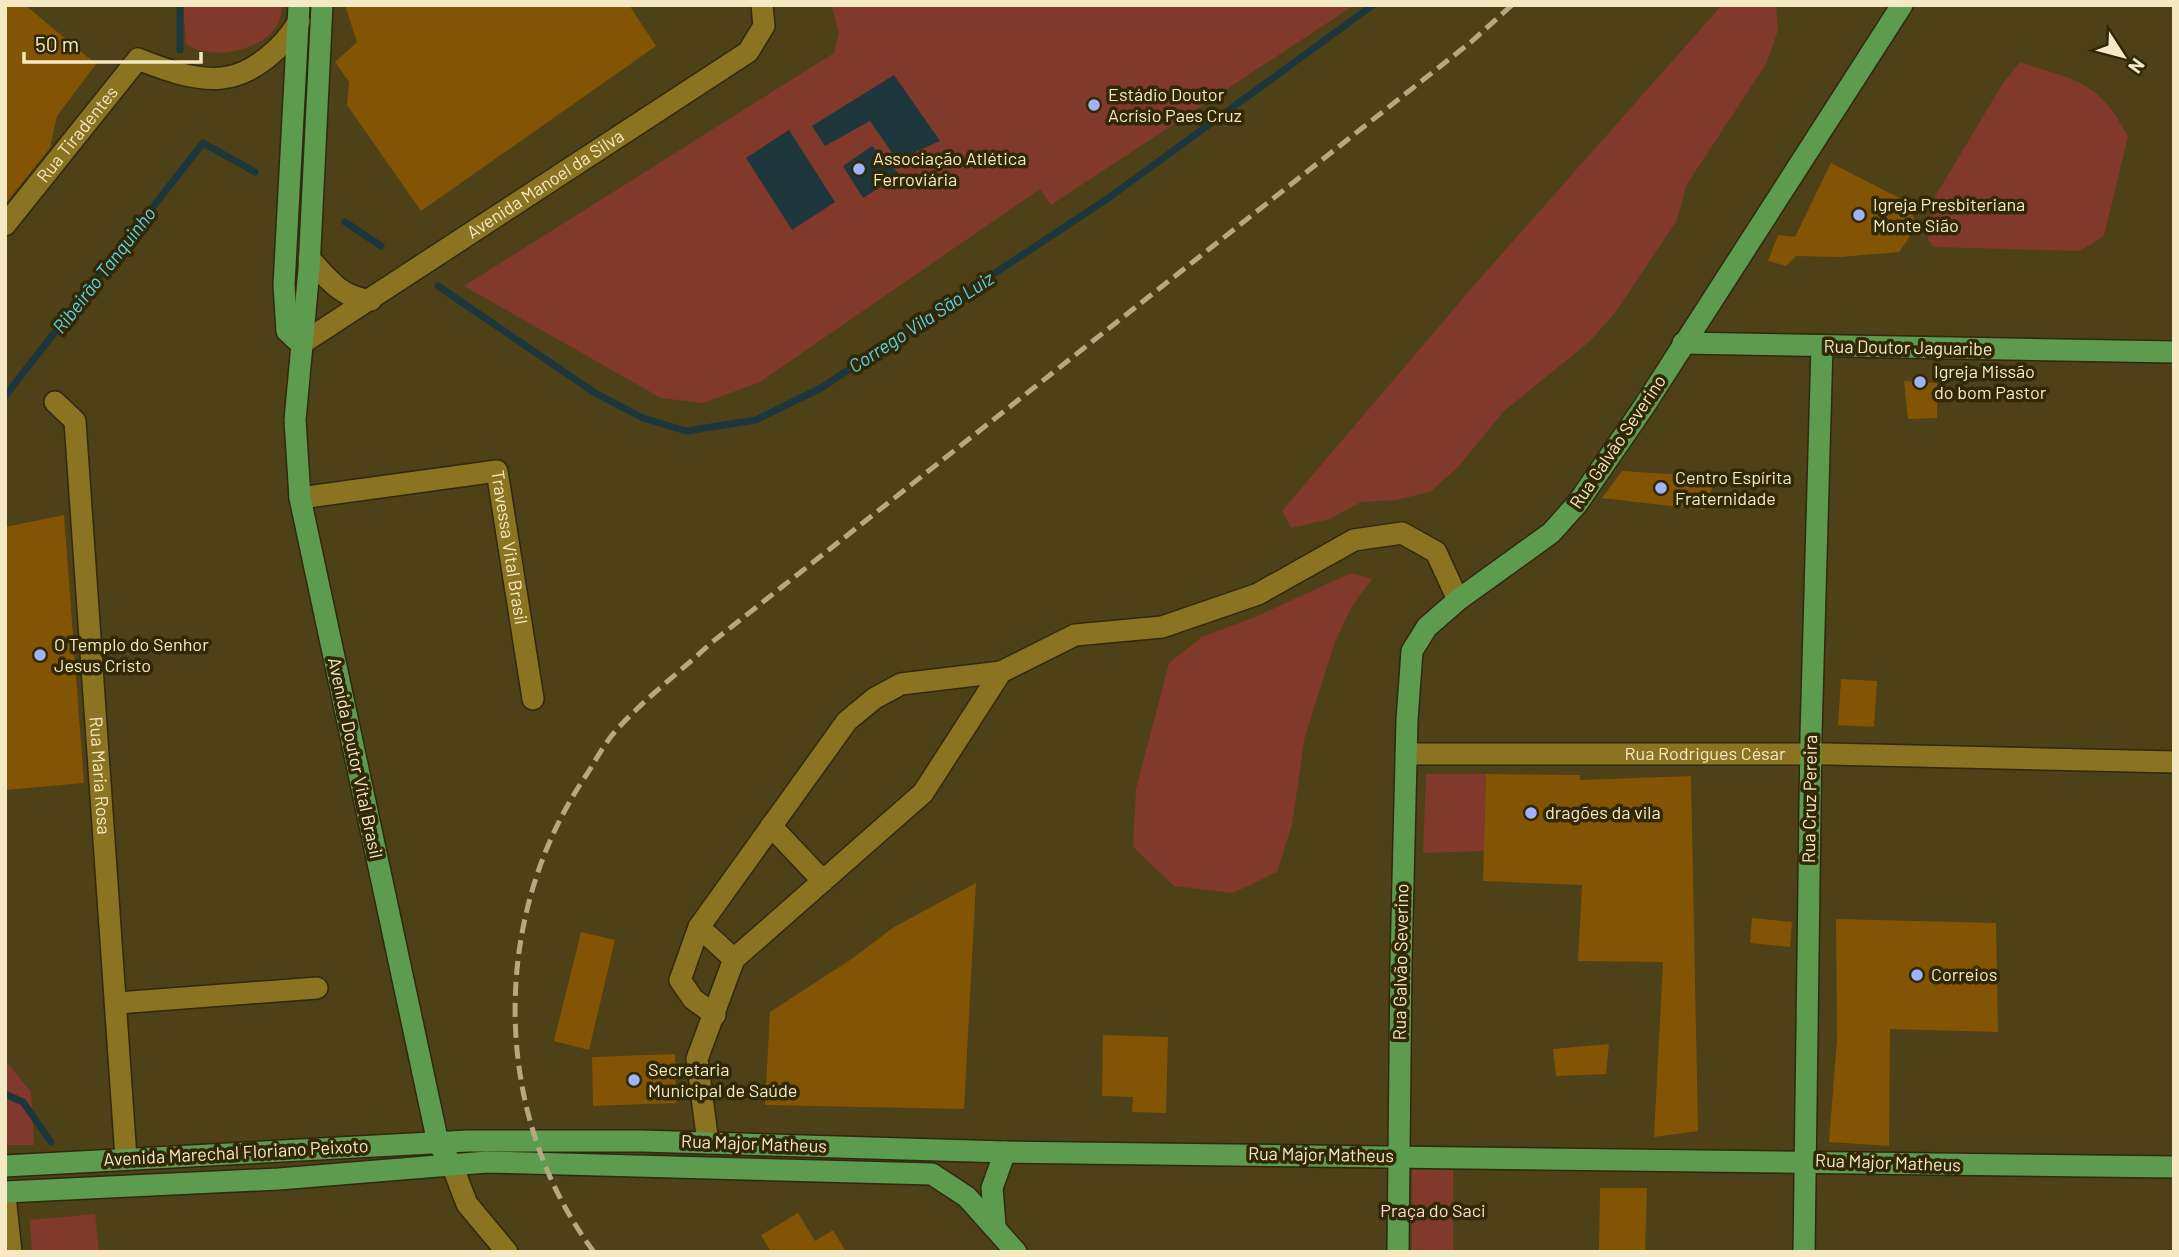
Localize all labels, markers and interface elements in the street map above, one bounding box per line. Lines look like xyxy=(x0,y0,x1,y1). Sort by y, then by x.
scale bar xyxy=(24,21,201,65)
north arrow xyxy=(2088,21,2158,91)
text: 50 m xyxy=(35,31,79,56)
text: N xyxy=(2124,54,2150,78)
street label: Rua Tiradentes xyxy=(31,81,122,187)
place label: Estádio Doutor Acrísio Paes Cruz xyxy=(1108,83,1242,126)
marker: Estádio Doutor Acrísio Paes Cruz xyxy=(1086,97,1102,113)
street label: Avenida Manoel da Silva xyxy=(462,124,628,243)
place label: Associação Atlética Ferroviária xyxy=(873,147,1026,190)
marker: Associação Atlética Ferroviária xyxy=(851,161,867,177)
place label: Igreja Presbiteriana Monte Sião xyxy=(1873,193,2025,236)
water label: Ribeirão Tanquinho xyxy=(47,202,160,337)
marker: Igreja Presbiteriana Monte Sião xyxy=(1851,207,1867,223)
water label: Corrego Vila São Luiz xyxy=(844,266,998,377)
street label: Rua Doutor Jaguaribe xyxy=(1823,335,1993,359)
place label: Igreja Missão do bom Pastor xyxy=(1934,360,2047,403)
street label: Rua Galvão Severino xyxy=(1564,370,1670,513)
marker: Igreja Missão do bom Pastor xyxy=(1912,374,1928,390)
place label: Centro Espírita Fraternidade xyxy=(1675,466,1792,509)
street label: Travessa Vital Brasil xyxy=(487,468,533,626)
marker: Centro Espírita Fraternidade xyxy=(1653,480,1669,496)
place label: O Templo do Senhor Jesus Cristo xyxy=(54,633,209,676)
marker: O Templo do Senhor Jesus Cristo xyxy=(32,647,48,663)
street label: Avenida Doutor Vital Brasil xyxy=(324,655,388,860)
street label: Rua Maria Rosa xyxy=(85,716,116,835)
street label: Rua Cruz Pereira xyxy=(1797,735,1821,863)
street label: Rua Rodrigues César xyxy=(1624,742,1786,764)
place label: dragões da vila xyxy=(1545,801,1661,823)
marker: dragões da vila xyxy=(1523,805,1539,821)
street label: Rua Galvão Severino xyxy=(1388,883,1412,1041)
place label: Correios xyxy=(1931,963,1997,985)
marker: Correios xyxy=(1909,967,1925,983)
place label: Secretaria Municipal de Saúde xyxy=(648,1058,797,1101)
marker: Secretaria Municipal de Saúde xyxy=(626,1072,642,1088)
street label: Rua Major Matheus xyxy=(681,1129,827,1157)
street label: Avenida Marechal Floriano Peixoto xyxy=(103,1134,369,1170)
street label: Rua Major Matheus xyxy=(1248,1142,1394,1166)
street label: Rua Major Matheus xyxy=(1815,1148,1961,1176)
park label: Praça do Saci xyxy=(1380,1199,1486,1221)

